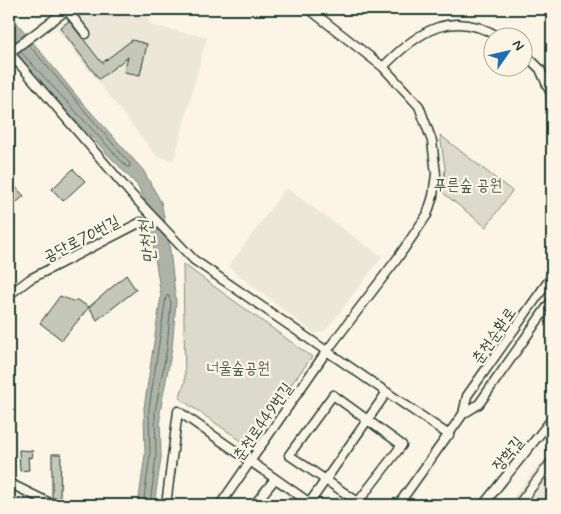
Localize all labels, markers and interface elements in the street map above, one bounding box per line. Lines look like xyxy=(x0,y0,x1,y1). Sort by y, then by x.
north arrow xyxy=(484,28,534,78)
text: N xyxy=(508,36,528,54)
park label: 푸른숲 공원 xyxy=(434,175,502,196)
street label: 공단로70번길 xyxy=(40,211,124,268)
water label: 만천천 xyxy=(133,217,163,265)
street label: 춘천순환로 xyxy=(467,303,521,368)
park label: 너울숲공원 xyxy=(206,358,270,379)
street label: 춘천로449번길 xyxy=(229,379,298,465)
street label: 장학길 xyxy=(488,432,529,476)

